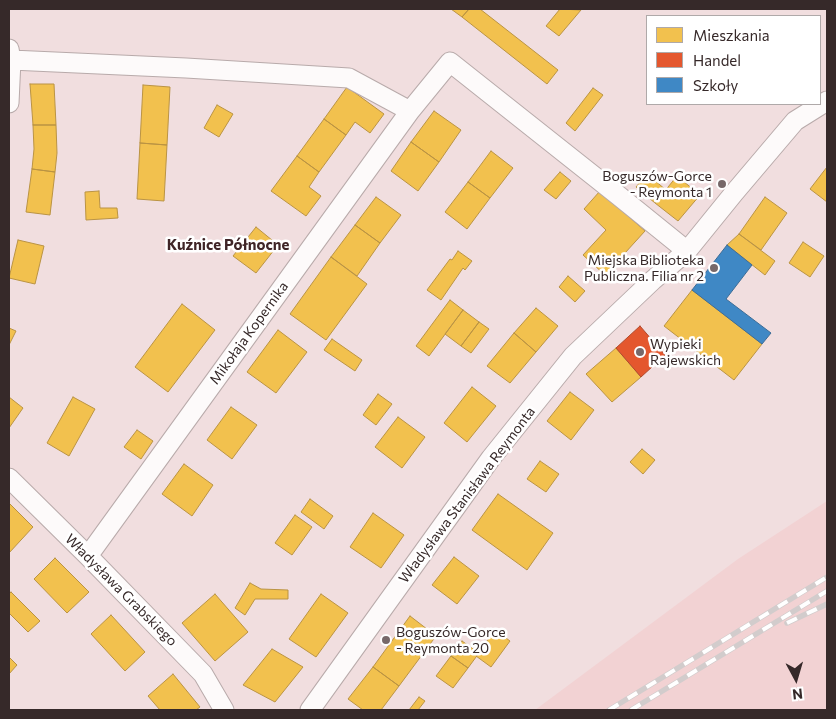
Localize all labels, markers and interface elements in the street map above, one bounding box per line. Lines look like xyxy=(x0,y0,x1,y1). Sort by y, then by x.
legend xyxy=(646,15,821,105)
text: Mieszkania xyxy=(693,26,770,44)
text: Handel xyxy=(693,51,741,69)
text: Szkoły xyxy=(693,76,738,94)
place label: Boguszów-Gorce - Reymonta 1 xyxy=(602,168,712,200)
marker: Boguszów-Gorce - Reymonta 1 xyxy=(716,178,728,190)
district label: Kuźnice Północne xyxy=(167,236,289,254)
place label: Miejska Biblioteka Publiczna. Filia nr 2 xyxy=(584,252,704,284)
marker: Miejska Biblioteka Publiczna. Filia nr 2 xyxy=(708,262,720,274)
street label: Mikołaja Kopernika xyxy=(206,278,292,388)
place label: Wypieki Rajewskich xyxy=(650,336,721,368)
marker: Wypieki Rajewskich xyxy=(634,346,646,358)
street label: Władysława Stanisława Reymonta xyxy=(395,404,539,586)
street label: Władysława Grabskiego xyxy=(61,530,181,650)
place label: Boguszów-Gorce - Reymonta 20 xyxy=(396,624,506,656)
marker: Boguszów-Gorce - Reymonta 20 xyxy=(380,634,392,646)
north arrow xyxy=(771,654,821,704)
text: N xyxy=(792,685,804,703)

